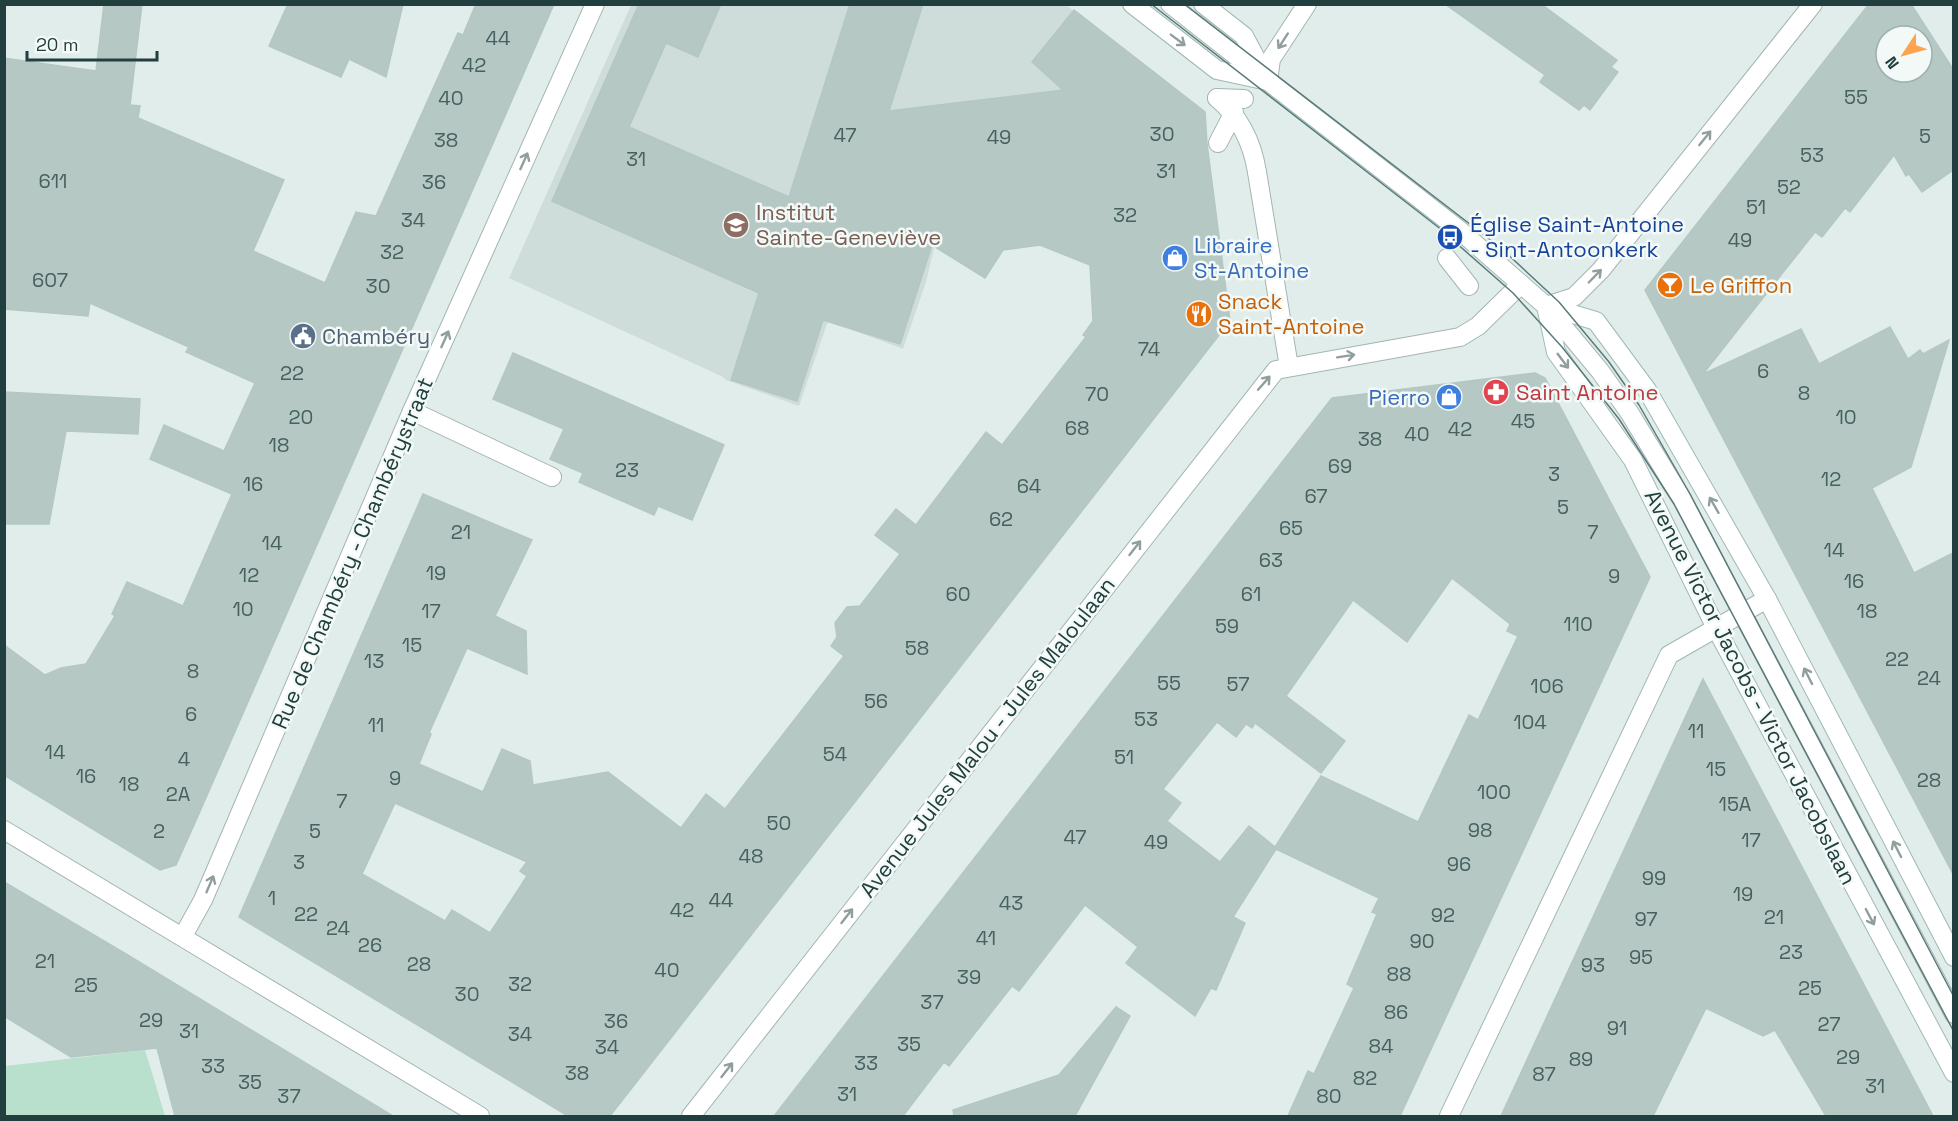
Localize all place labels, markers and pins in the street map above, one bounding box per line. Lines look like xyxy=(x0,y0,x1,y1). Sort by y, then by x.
place label: Institut Sainte-Geneviève xyxy=(756,198,941,251)
school or university icon: Institut Sainte-Geneviève xyxy=(721,210,751,240)
place label: Église Saint-Antoine - Sint-Antoonkerk xyxy=(1470,210,1684,263)
bus stop icon: Église Saint-Antoine - Sint-Antoonkerk xyxy=(1435,222,1465,252)
place label: Libraire St-Antoine xyxy=(1194,231,1309,284)
shop icon: Libraire St-Antoine xyxy=(1160,243,1190,273)
bar icon: Le Griffon xyxy=(1655,270,1685,300)
place label: Le Griffon xyxy=(1690,271,1792,299)
place label: Snack Saint-Antoine xyxy=(1218,287,1364,340)
restaurant icon: Snack Saint-Antoine xyxy=(1184,299,1214,329)
public building icon: Chambéry xyxy=(288,321,318,351)
place label: Chambéry xyxy=(322,322,430,350)
pharmacy icon: Saint Antoine xyxy=(1481,377,1511,407)
place label: Saint Antoine xyxy=(1516,378,1658,406)
shop icon: Pierro xyxy=(1434,382,1464,412)
place label: Pierro xyxy=(1369,383,1430,411)

